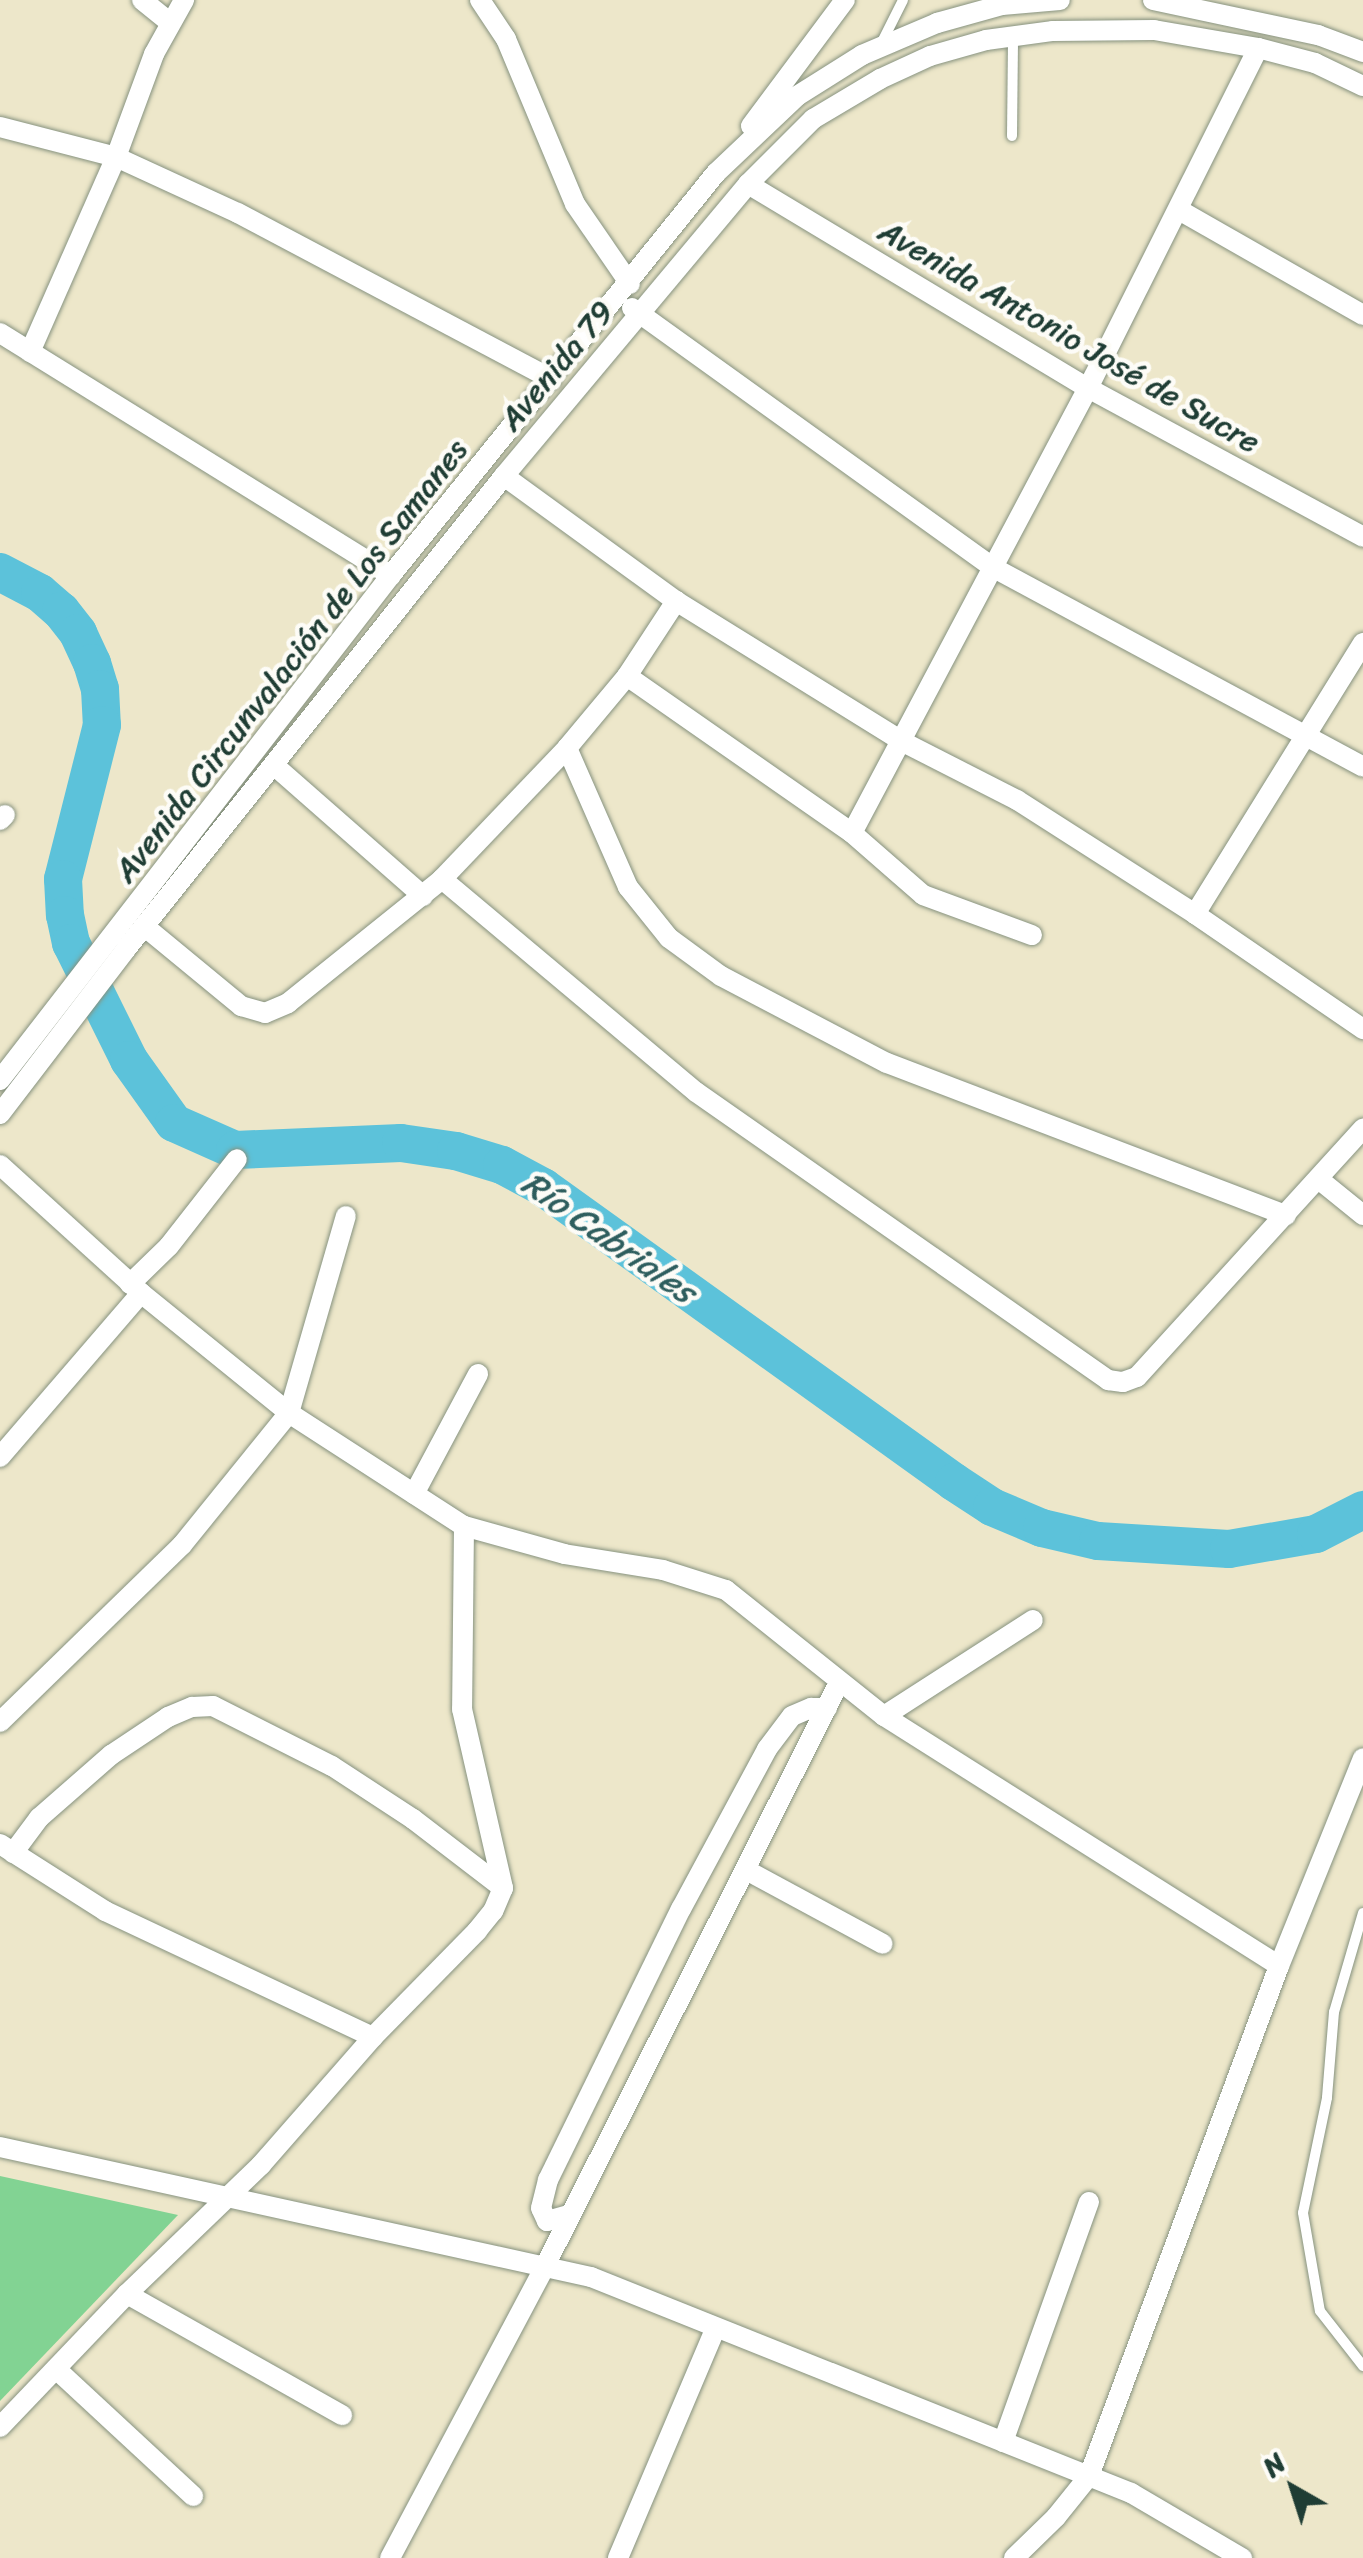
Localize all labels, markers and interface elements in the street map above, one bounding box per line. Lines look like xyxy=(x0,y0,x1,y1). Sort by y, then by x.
street label: Avenida Antonio José de Sucre xyxy=(872,212,1266,462)
street label: Avenida 79 xyxy=(492,293,622,439)
street label: Avenida Circunvalación de Los Samanes xyxy=(106,431,476,891)
water label: Río Cabriales xyxy=(514,1162,704,1312)
north arrow xyxy=(1243,2438,1343,2538)
text: N xyxy=(1251,2439,1297,2489)

